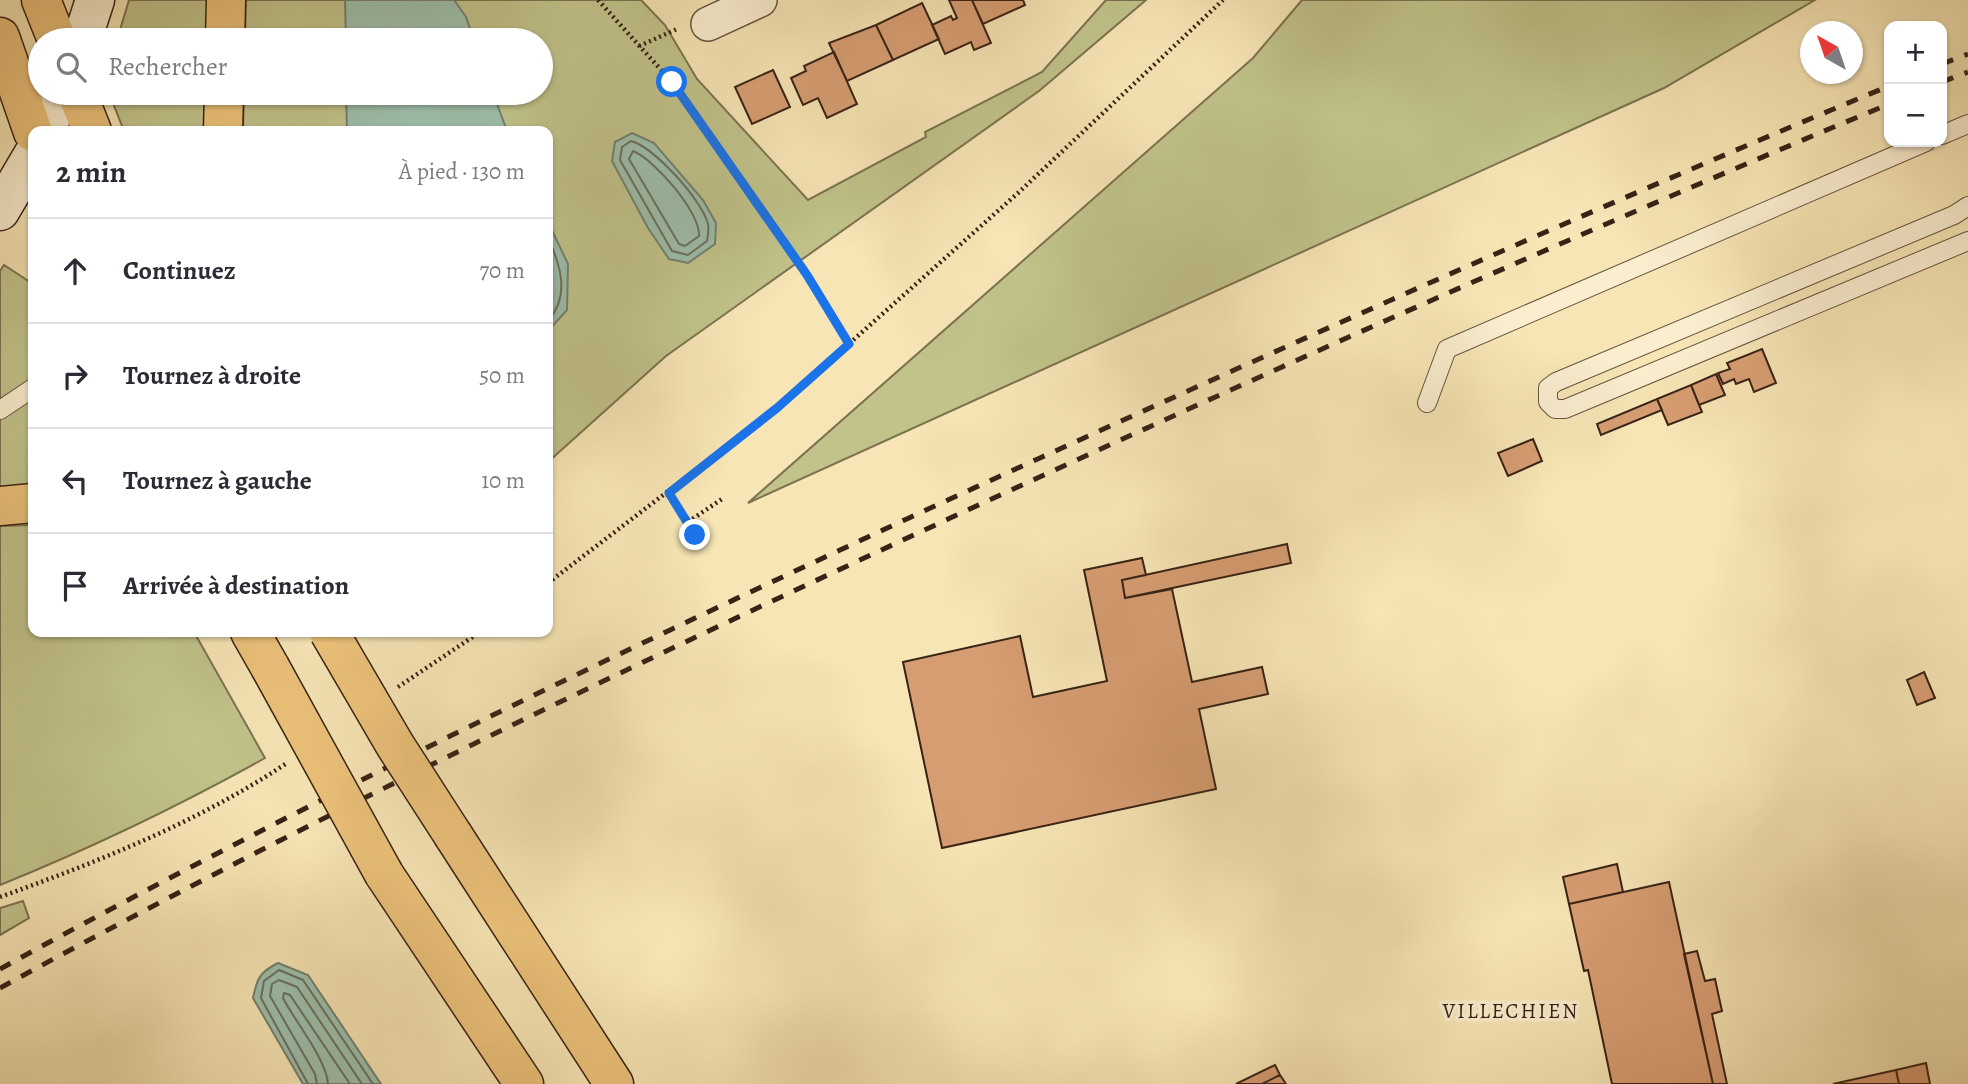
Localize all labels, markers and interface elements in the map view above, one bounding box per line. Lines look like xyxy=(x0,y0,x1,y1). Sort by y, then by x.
north arrow xyxy=(1800,21,1863,84)
map controls xyxy=(1884,21,1947,147)
button: + xyxy=(1884,21,1947,84)
search box xyxy=(28,28,553,105)
icon: search xyxy=(52,48,90,86)
text: Rechercher xyxy=(108,49,228,84)
route start xyxy=(656,66,687,97)
button: − xyxy=(1884,84,1947,147)
text: 2 min xyxy=(56,152,126,192)
text: À pied · 130 m xyxy=(399,156,525,187)
icon: ahead xyxy=(56,252,94,290)
text: Continuez xyxy=(123,253,236,288)
text: 70 m xyxy=(479,255,525,286)
icon: right xyxy=(56,357,94,395)
text: Tournez à droite xyxy=(123,358,301,393)
text: 50 m xyxy=(479,360,525,391)
icon: left xyxy=(56,462,94,500)
text: Tournez à gauche xyxy=(123,463,312,498)
text: 10 m xyxy=(481,465,525,496)
route end xyxy=(679,519,710,550)
icon: arrive xyxy=(56,567,94,605)
text: Arrivée à destination xyxy=(123,568,349,603)
district label: VILLECHIEN xyxy=(1442,997,1579,1025)

